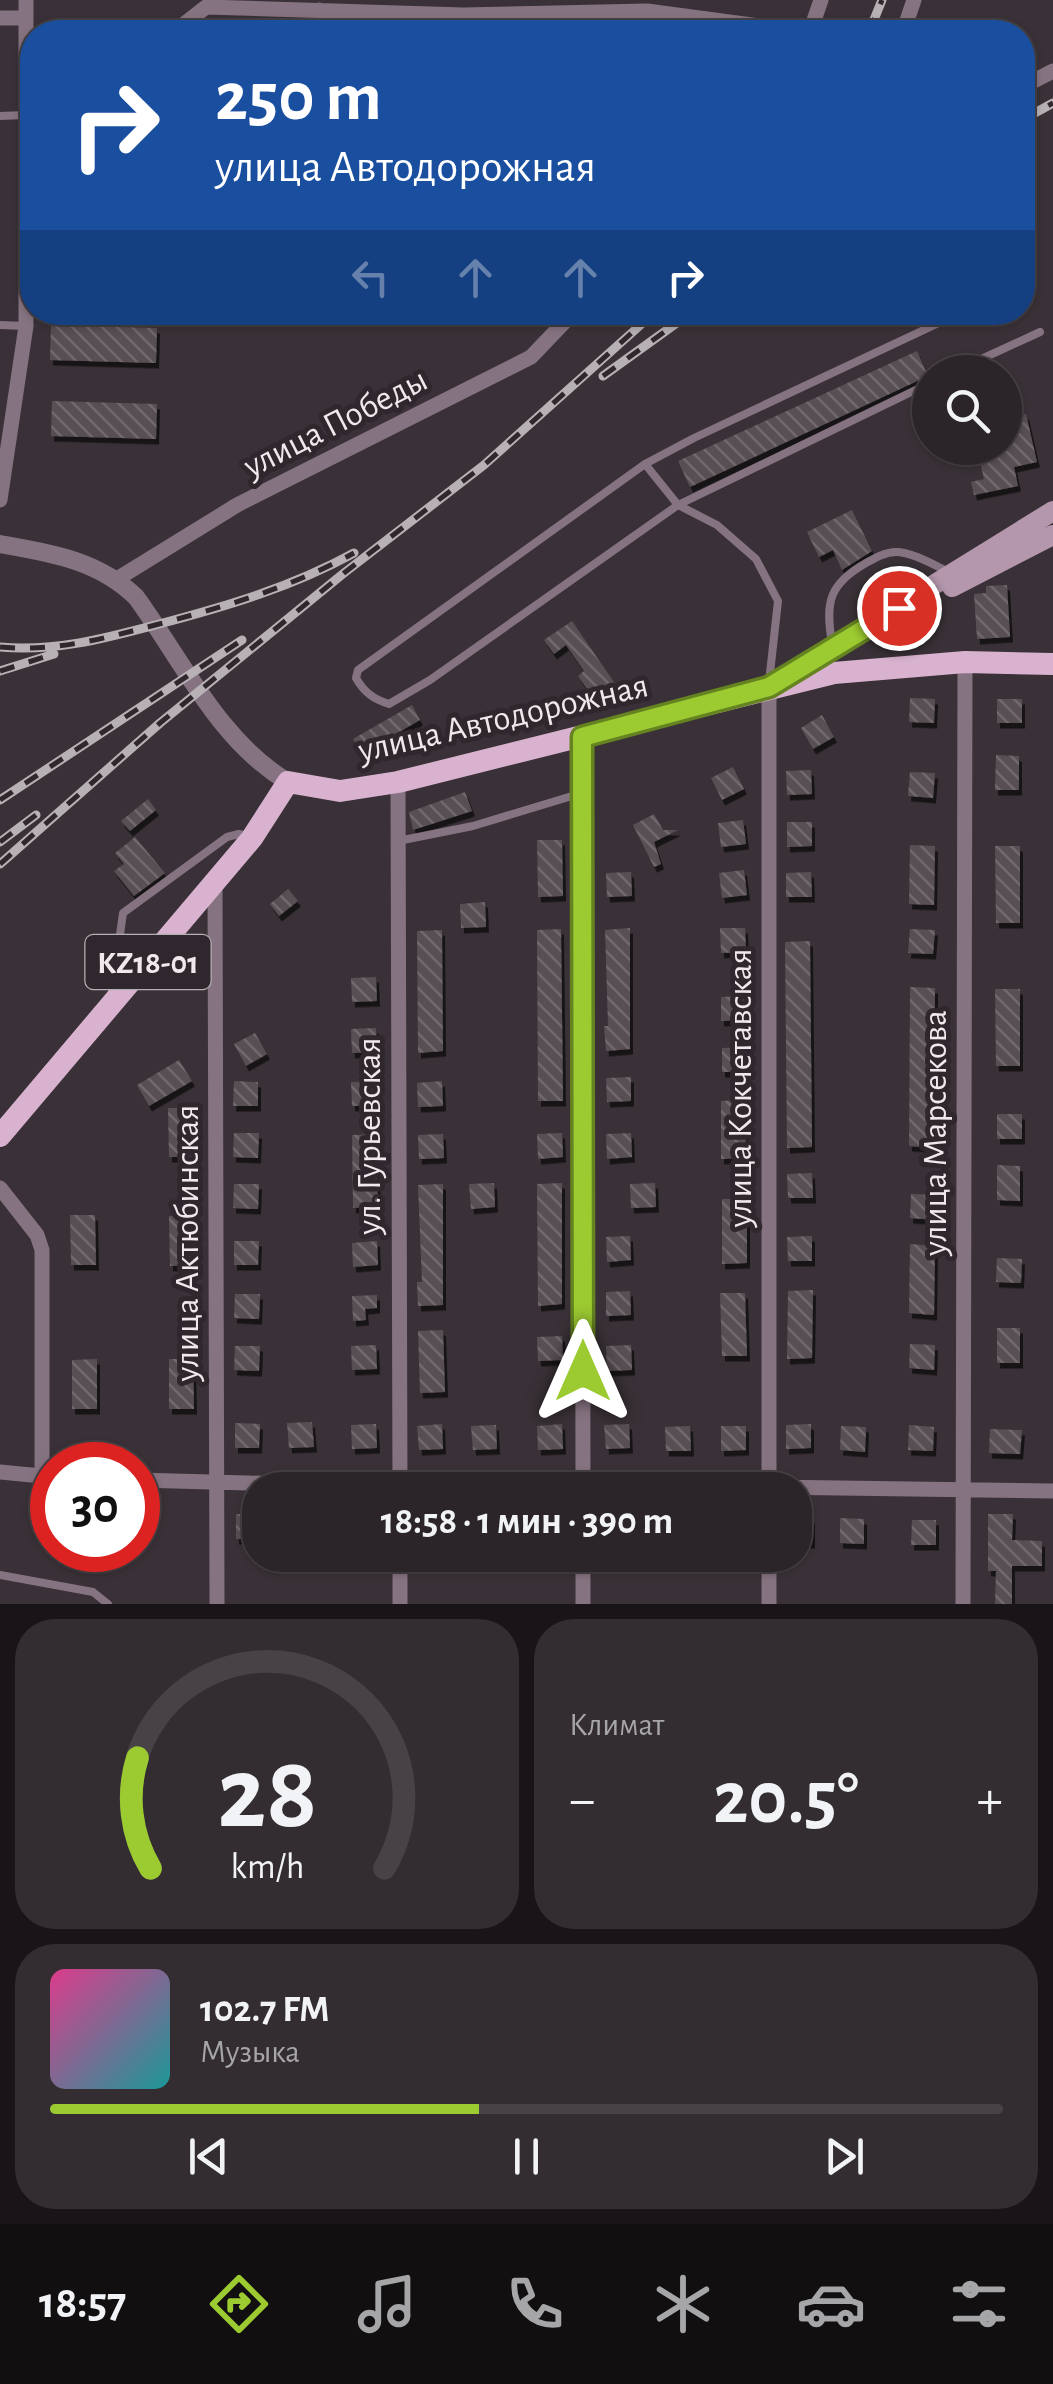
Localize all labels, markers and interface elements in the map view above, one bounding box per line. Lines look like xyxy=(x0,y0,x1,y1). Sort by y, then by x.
icon: right xyxy=(50,60,180,190)
text: 250 m xyxy=(215,63,382,133)
text: улица Автодорожная xyxy=(215,145,596,190)
icon: left xyxy=(343,250,398,305)
icon: ahead xyxy=(448,250,503,305)
icon: ahead xyxy=(553,250,608,305)
icon: right xyxy=(658,250,713,305)
map controls xyxy=(912,355,1022,465)
button: search xyxy=(912,355,1022,465)
street label: улица Победы xyxy=(237,362,433,485)
pin xyxy=(857,566,942,651)
icon: arrive xyxy=(872,581,927,636)
street label: улица Автодорожная xyxy=(354,668,652,769)
road number: KZ18-01 xyxy=(86,935,210,989)
street label: улица Кокчетавская xyxy=(723,948,758,1229)
street label: улица Марсекова xyxy=(918,1010,953,1257)
street label: ул. Гурьевская xyxy=(352,1037,387,1236)
street label: улица Актюбинская xyxy=(170,1105,205,1382)
position arrow xyxy=(531,1319,635,1423)
speed limit sign: 30 xyxy=(30,1442,160,1572)
text: 18:58 · 1 мин · 390 m xyxy=(381,1503,673,1541)
text: Климат xyxy=(569,1709,664,1741)
text: 28 xyxy=(217,1743,317,1847)
text: 20.5° xyxy=(713,1762,859,1837)
text: − xyxy=(569,1773,595,1828)
text: + xyxy=(977,1773,1003,1828)
text: km/h xyxy=(230,1849,304,1885)
text: 102.7 FM xyxy=(200,1991,329,2029)
text: Музыка xyxy=(200,2036,300,2068)
icon: previous xyxy=(181,2129,236,2184)
icon: pause xyxy=(499,2129,554,2184)
icon: next xyxy=(817,2129,872,2184)
icon: directions xyxy=(204,2269,274,2339)
icon: music xyxy=(352,2269,422,2339)
icon: phone xyxy=(500,2269,570,2339)
icon: climate xyxy=(648,2269,718,2339)
icon: car xyxy=(796,2269,866,2339)
icon: filters xyxy=(944,2269,1014,2339)
text: 18:57 xyxy=(39,2281,127,2326)

